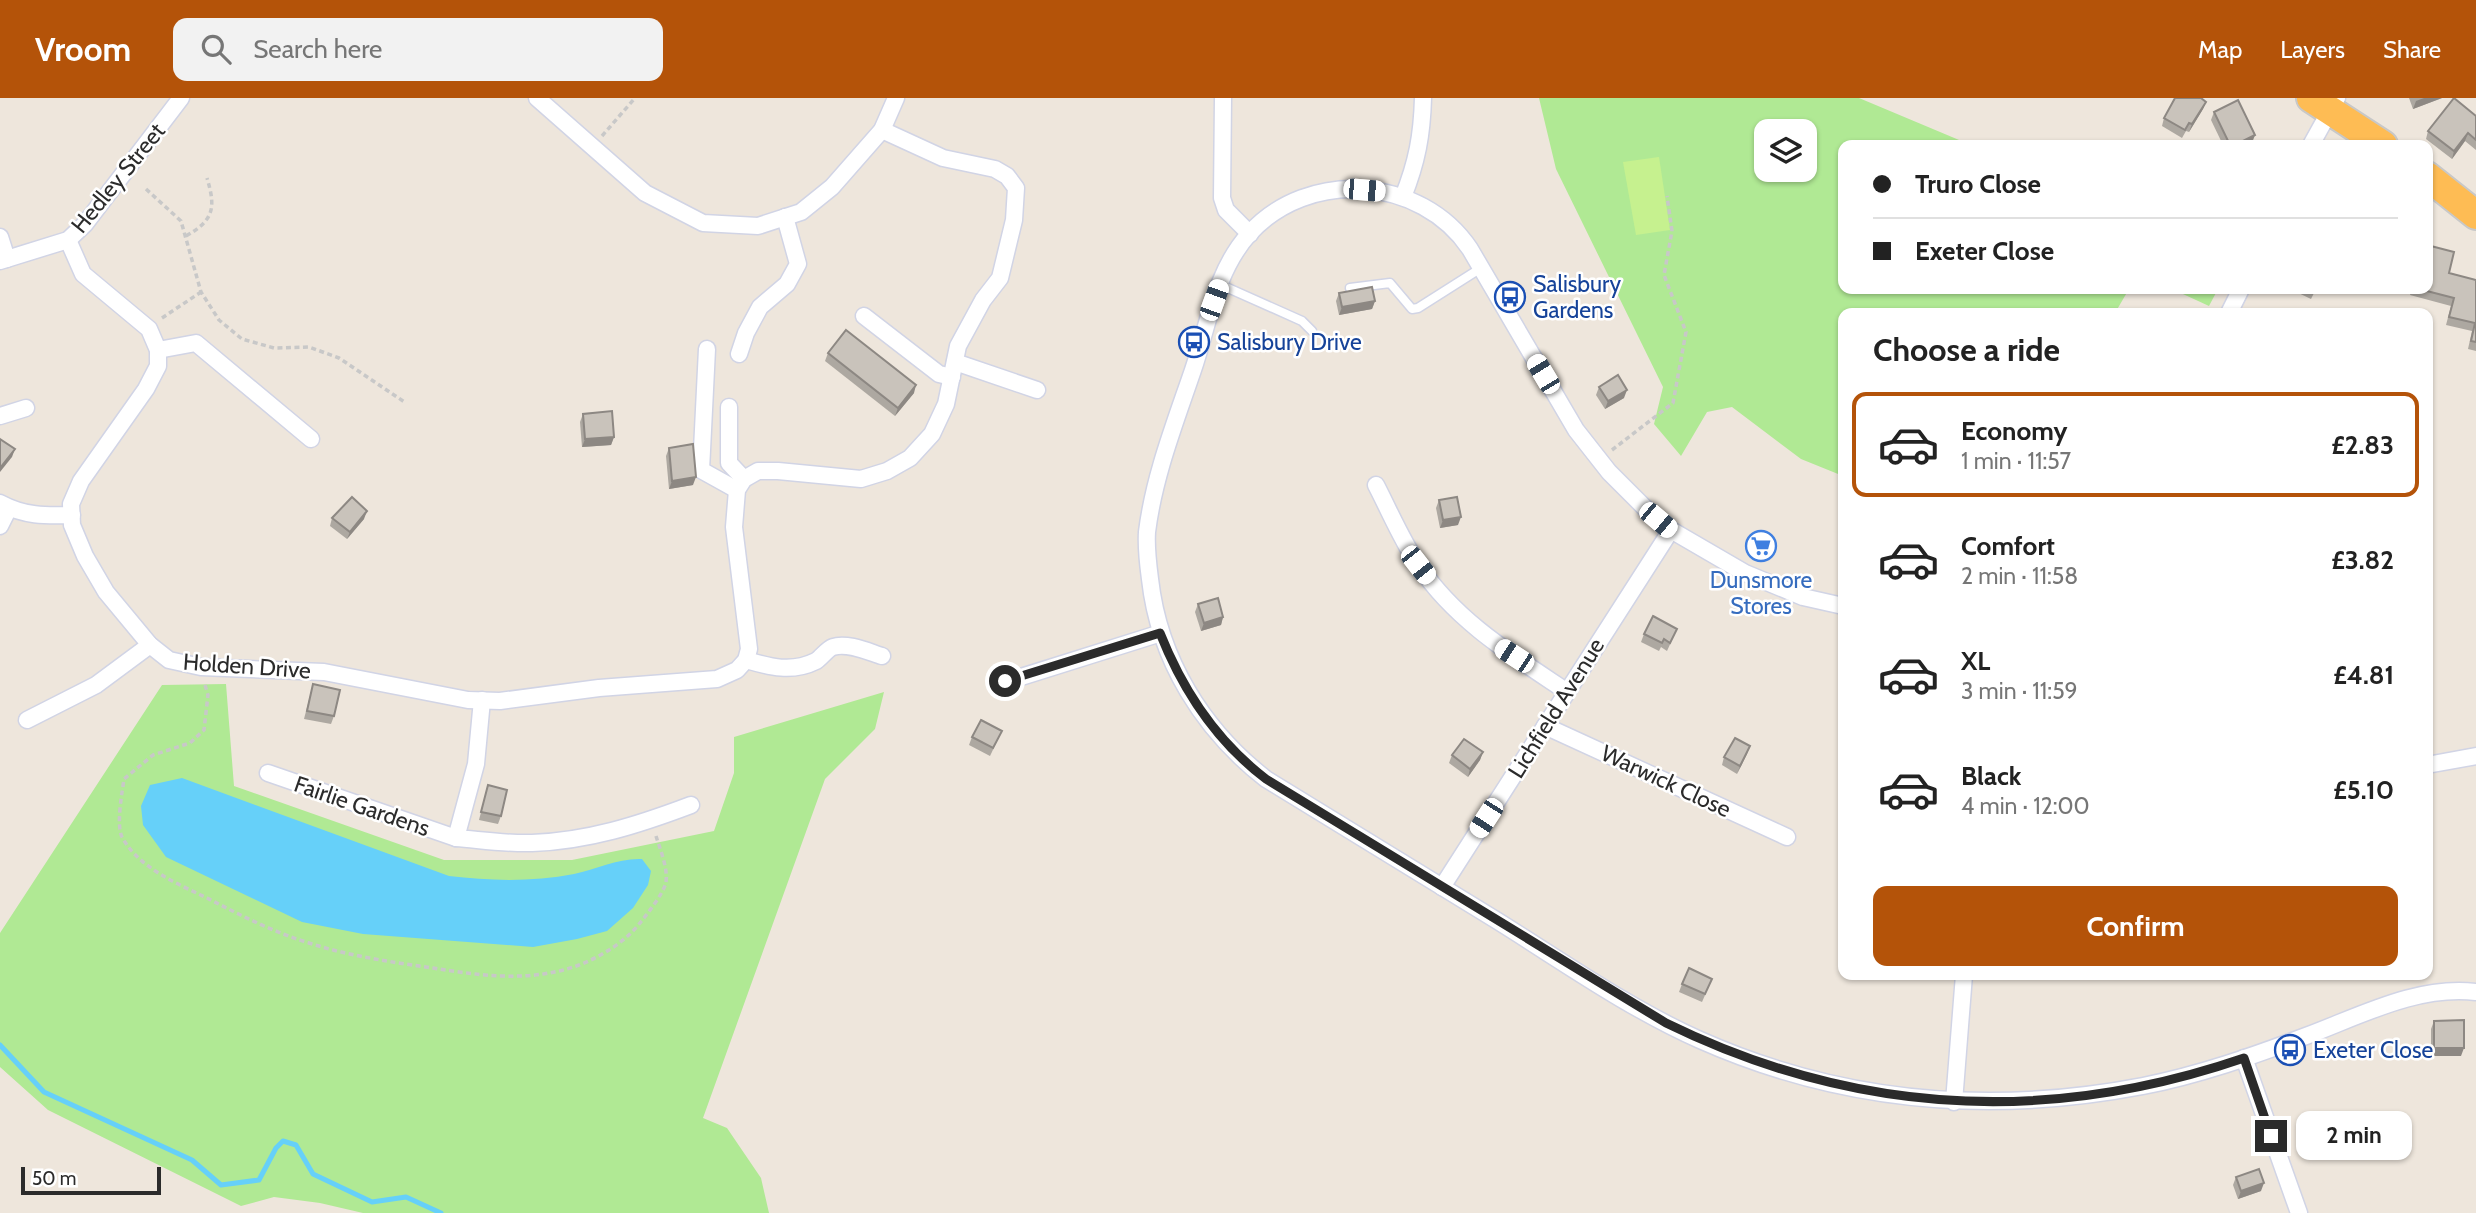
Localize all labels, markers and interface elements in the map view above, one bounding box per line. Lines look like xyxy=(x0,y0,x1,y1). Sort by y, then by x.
search box xyxy=(173,18,663,81)
text: Vroom xyxy=(35,29,131,69)
icon: search xyxy=(197,30,235,68)
text: Search here xyxy=(253,33,382,65)
text: Map xyxy=(2198,35,2242,64)
text: Layers xyxy=(2280,35,2345,64)
text: Share xyxy=(2383,35,2441,64)
street label: Hedley Street xyxy=(65,117,171,239)
map controls xyxy=(1754,119,1817,182)
button: layers xyxy=(1754,119,1817,182)
text: Truro Close xyxy=(1915,168,2041,200)
car xyxy=(1343,178,1386,202)
text: Exeter Close xyxy=(1915,235,2054,267)
place label: Salisbury Gardens xyxy=(1533,270,1621,324)
car xyxy=(1197,277,1232,323)
bus stop icon: Salisbury Gardens xyxy=(1493,280,1527,314)
bus stop icon: Salisbury Drive xyxy=(1177,325,1211,359)
place label: Salisbury Drive xyxy=(1217,328,1362,356)
text: Choose a ride xyxy=(1873,330,2060,369)
car xyxy=(1524,351,1563,397)
icon: car xyxy=(1877,413,1940,476)
text: Economy xyxy=(1961,415,2067,447)
text: £2.83 xyxy=(2331,429,2394,461)
text: 1 min · 11:57 xyxy=(1961,447,2071,475)
car xyxy=(1636,498,1681,542)
icon: car xyxy=(1877,528,1940,591)
supermarket icon: Dunsmore Stores xyxy=(1744,529,1778,563)
text: Comfort xyxy=(1961,530,2055,562)
car xyxy=(1397,542,1440,588)
text: £3.82 xyxy=(2331,544,2394,576)
text: 2 min · 11:58 xyxy=(1961,562,2078,590)
place label: Dunsmore Stores xyxy=(1710,566,1813,620)
street label: Lichfield Avenue xyxy=(1502,633,1610,783)
car xyxy=(1491,636,1538,676)
icon: car xyxy=(1877,643,1940,706)
text: XL xyxy=(1961,645,1990,677)
street label: Holden Drive xyxy=(182,648,312,684)
text: £4.81 xyxy=(2333,659,2394,691)
route start xyxy=(989,665,1021,697)
text: 3 min · 11:59 xyxy=(1961,677,2078,705)
street label: Warwick Close xyxy=(1597,739,1736,823)
icon: car xyxy=(1877,758,1940,821)
text: Black xyxy=(1961,760,2021,792)
street label: Fairlie Gardens xyxy=(291,770,433,842)
text: £5.10 xyxy=(2333,774,2394,806)
text: 4 min · 12:00 xyxy=(1961,792,2090,820)
car xyxy=(1466,795,1507,841)
button: Confirm xyxy=(1873,886,2398,966)
bus stop icon: Exeter Close xyxy=(2273,1033,2307,1067)
place label: Exeter Close xyxy=(2313,1036,2434,1064)
callout: 2 min xyxy=(2296,1112,2411,1160)
route end xyxy=(2255,1120,2287,1152)
text: 2 min xyxy=(2326,1121,2382,1149)
scale bar xyxy=(21,1164,161,1196)
text: 50 m xyxy=(32,1167,76,1190)

